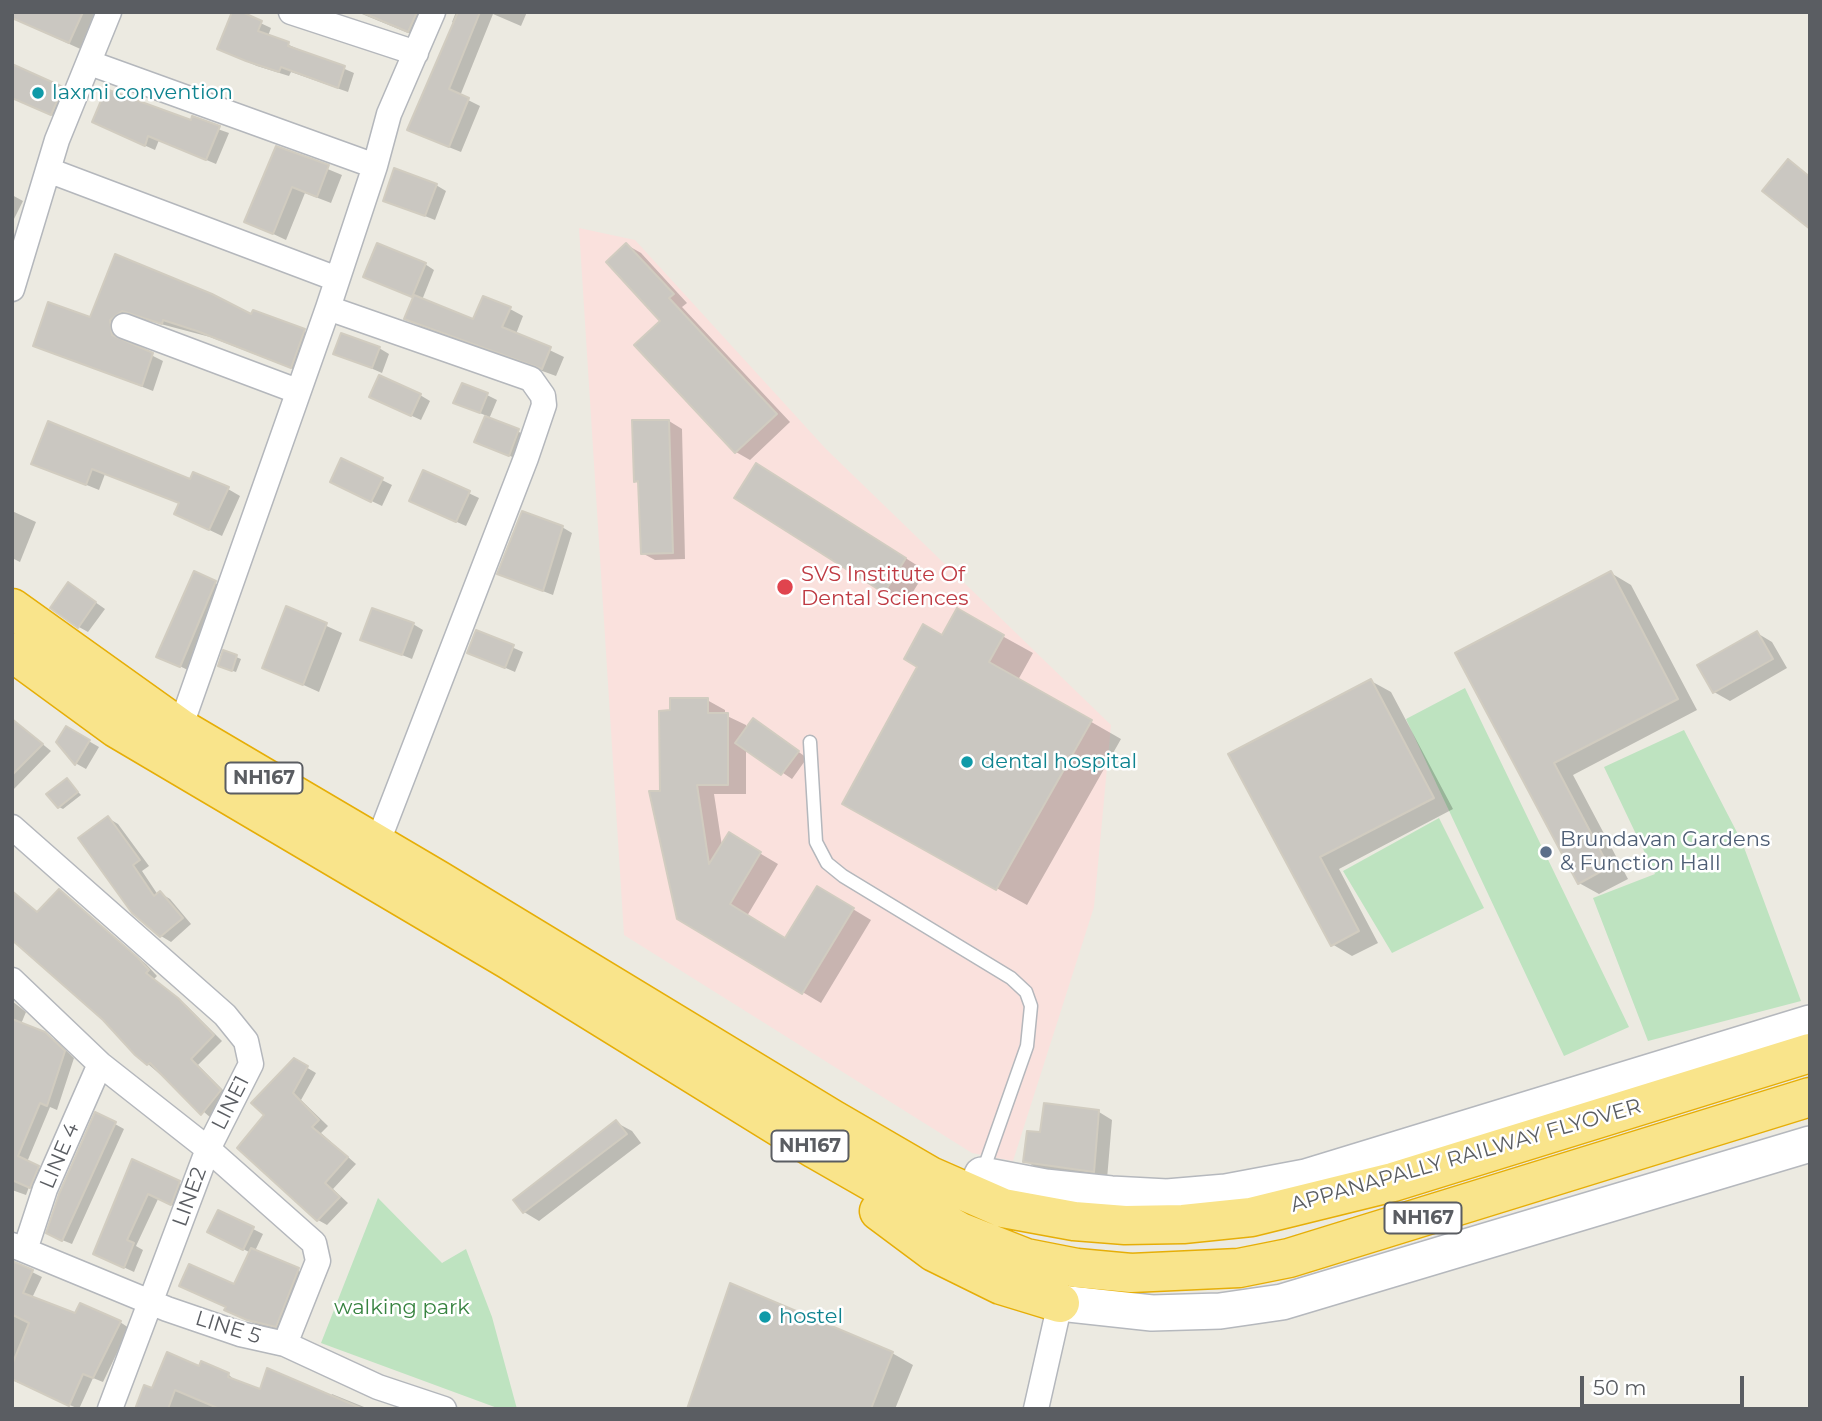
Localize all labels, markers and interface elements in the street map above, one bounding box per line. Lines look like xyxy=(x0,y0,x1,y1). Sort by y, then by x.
place label: laxmi convention xyxy=(52,80,233,106)
marker: laxmi convention xyxy=(30,85,46,101)
place label: SVS Institute Of Dental Sciences xyxy=(801,562,969,612)
marker: SVS Institute Of Dental Sciences xyxy=(775,577,795,597)
place label: dental hospital xyxy=(981,749,1137,775)
marker: dental hospital xyxy=(959,754,975,770)
road number: NH167 xyxy=(226,762,302,793)
place label: Brundavan Gardens & Function Hall xyxy=(1560,827,1770,877)
marker: Brundavan Gardens & Function Hall xyxy=(1538,844,1554,860)
street label: LINE1 xyxy=(207,1072,255,1134)
street label: APPANAPALLY RAILWAY FLYOVER xyxy=(1288,1094,1644,1218)
street label: LINE 4 xyxy=(35,1119,85,1193)
road number: NH167 xyxy=(772,1130,848,1162)
street label: LINE2 xyxy=(168,1164,212,1230)
road number: NH167 xyxy=(1384,1202,1462,1234)
park label: walking park xyxy=(334,1295,470,1321)
place label: hostel xyxy=(779,1304,843,1330)
street label: LINE 5 xyxy=(192,1306,264,1350)
marker: hostel xyxy=(757,1309,773,1325)
scale bar xyxy=(1584,1362,1748,1406)
text: 50 m xyxy=(1593,1375,1647,1400)

